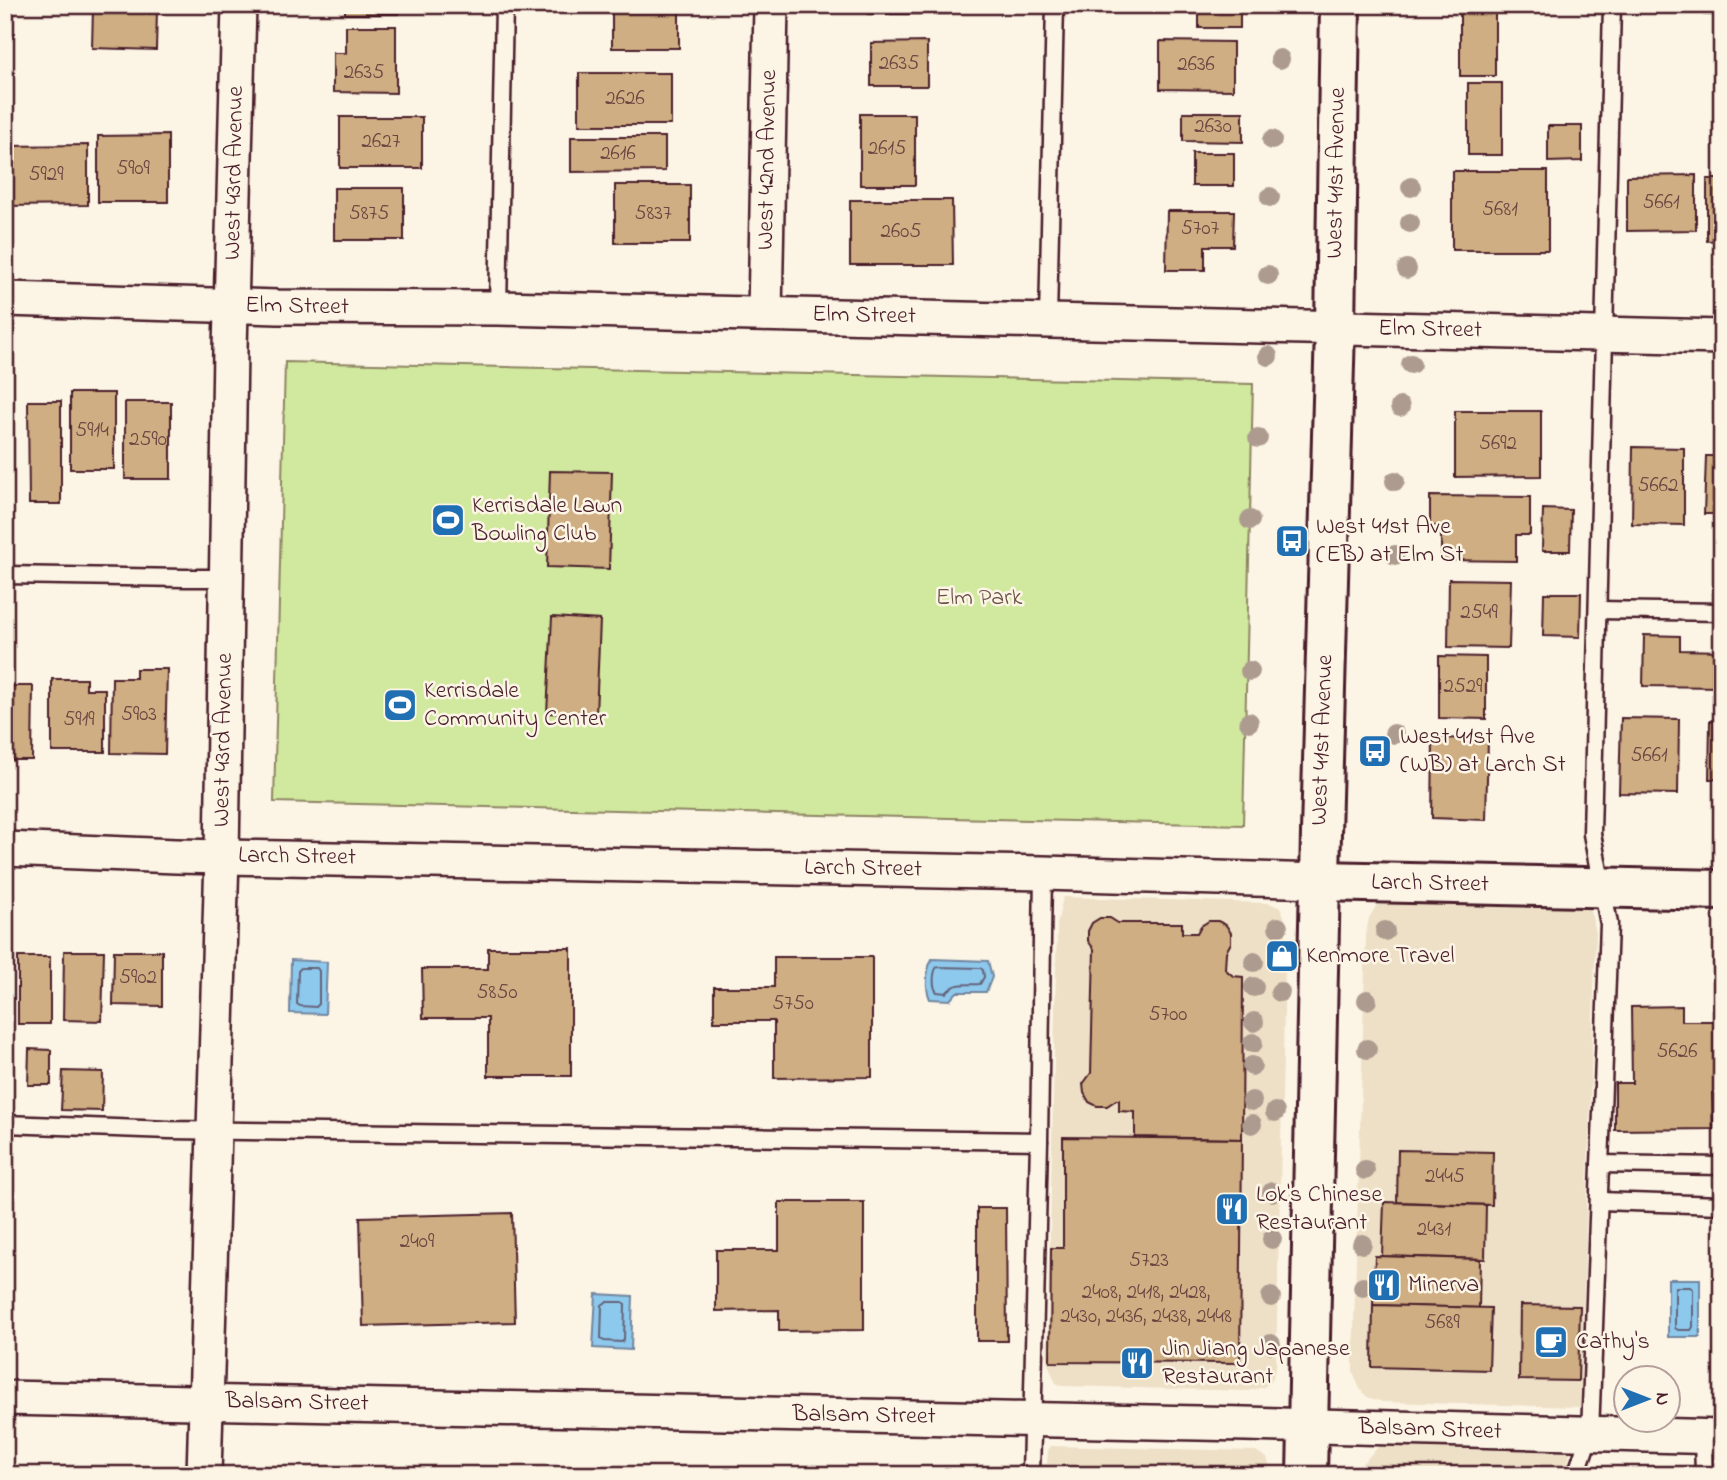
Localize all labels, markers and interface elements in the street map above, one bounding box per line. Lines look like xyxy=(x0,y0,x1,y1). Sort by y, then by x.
house number: 2635 xyxy=(879,49,919,79)
house number: 2636 xyxy=(1177,50,1215,80)
house number: 2635 xyxy=(344,58,384,88)
street label: West 42nd Avenue xyxy=(749,69,787,251)
house number: 2626 xyxy=(605,84,645,114)
street label: West 43rd Avenue xyxy=(216,85,254,260)
street label: West 41st Avenue xyxy=(1318,87,1356,259)
house number: 2630 xyxy=(1194,112,1232,142)
house number: 2627 xyxy=(362,127,401,157)
house number: 2615 xyxy=(868,134,906,164)
house number: 2616 xyxy=(600,139,636,169)
house number: 5909 xyxy=(116,154,151,184)
house number: 5929 xyxy=(28,160,64,190)
house number: 5661 xyxy=(1642,188,1680,218)
house number: 5681 xyxy=(1482,195,1518,225)
house number: 5875 xyxy=(349,199,389,229)
house number: 5837 xyxy=(634,199,672,229)
house number: 5707 xyxy=(1181,214,1220,244)
house number: 2605 xyxy=(881,217,921,247)
street label: Elm Street xyxy=(245,289,349,325)
street label: Elm Street xyxy=(812,298,916,334)
street label: Elm Street xyxy=(1378,312,1482,348)
house number: 5914 xyxy=(75,416,109,446)
house number: 2590 xyxy=(129,425,167,455)
house number: 5692 xyxy=(1479,429,1517,459)
house number: 5662 xyxy=(1638,471,1678,501)
place label: Kerrisdale Lawn Bowling Club xyxy=(471,489,622,552)
sports icon: Kerrisdale Lawn Bowling Club xyxy=(429,501,467,539)
place label: West 41st Ave (EB) at Elm St xyxy=(1316,510,1464,573)
bus stop icon: West 41st Ave (EB) at Elm St xyxy=(1273,522,1311,560)
park label: Elm Park xyxy=(936,581,1023,616)
house number: 2549 xyxy=(1460,598,1498,628)
street label: West 43rd Avenue xyxy=(205,652,243,827)
street label: West 41st Avenue xyxy=(1303,654,1343,826)
house number: 2529 xyxy=(1443,672,1483,702)
place label: Kerrisdale Community Center xyxy=(424,674,607,738)
sports icon: Kerrisdale Community Center xyxy=(381,686,419,724)
house number: 5903 xyxy=(121,700,157,730)
house number: 5919 xyxy=(63,705,95,735)
place label: West 41st Ave (WB) at Larch St xyxy=(1400,720,1566,783)
bus stop icon: West 41st Ave (WB) at Larch St xyxy=(1356,732,1394,770)
house number: 5661 xyxy=(1630,741,1668,771)
street label: Larch Street xyxy=(238,838,356,876)
street label: Larch Street xyxy=(804,850,922,888)
street label: Larch Street xyxy=(1371,865,1489,903)
shop icon: Kenmore Travel xyxy=(1263,937,1301,975)
place label: Kenmore Travel xyxy=(1306,939,1454,974)
house number: 5902 xyxy=(119,963,157,993)
house number: 5850 xyxy=(477,978,517,1008)
house number: 5750 xyxy=(772,989,814,1019)
house number: 5700 xyxy=(1149,1000,1187,1030)
house number: 5626 xyxy=(1657,1037,1697,1067)
house number: 2445 xyxy=(1425,1162,1465,1192)
place label: Lok's Chinese Restaurant xyxy=(1256,1178,1383,1241)
restaurant icon: Lok's Chinese Restaurant xyxy=(1213,1190,1251,1228)
house number: 2431 xyxy=(1417,1215,1452,1245)
house number: 2409 xyxy=(400,1227,435,1257)
house number: 5723 xyxy=(1129,1246,1169,1276)
restaurant icon: Minerva xyxy=(1365,1266,1403,1304)
place label: Minerva xyxy=(1408,1268,1479,1303)
house number: 2408, 2418, 2428, 2430, 2436, 2438, 2448 xyxy=(1060,1278,1232,1332)
house number: 5689 xyxy=(1424,1308,1460,1338)
cafe icon: Cathy's xyxy=(1532,1323,1570,1361)
place label: Cathy's xyxy=(1576,1325,1650,1361)
place label: Jin Jiang Japanese Restaurant xyxy=(1162,1332,1350,1395)
restaurant icon: Jin Jiang Japanese Restaurant xyxy=(1118,1344,1156,1382)
north arrow xyxy=(1612,1364,1682,1434)
street label: Balsam Street xyxy=(224,1384,369,1422)
text: N xyxy=(1648,1393,1675,1406)
street label: Balsam Street xyxy=(791,1397,936,1435)
street label: Balsam Street xyxy=(1357,1410,1502,1450)

